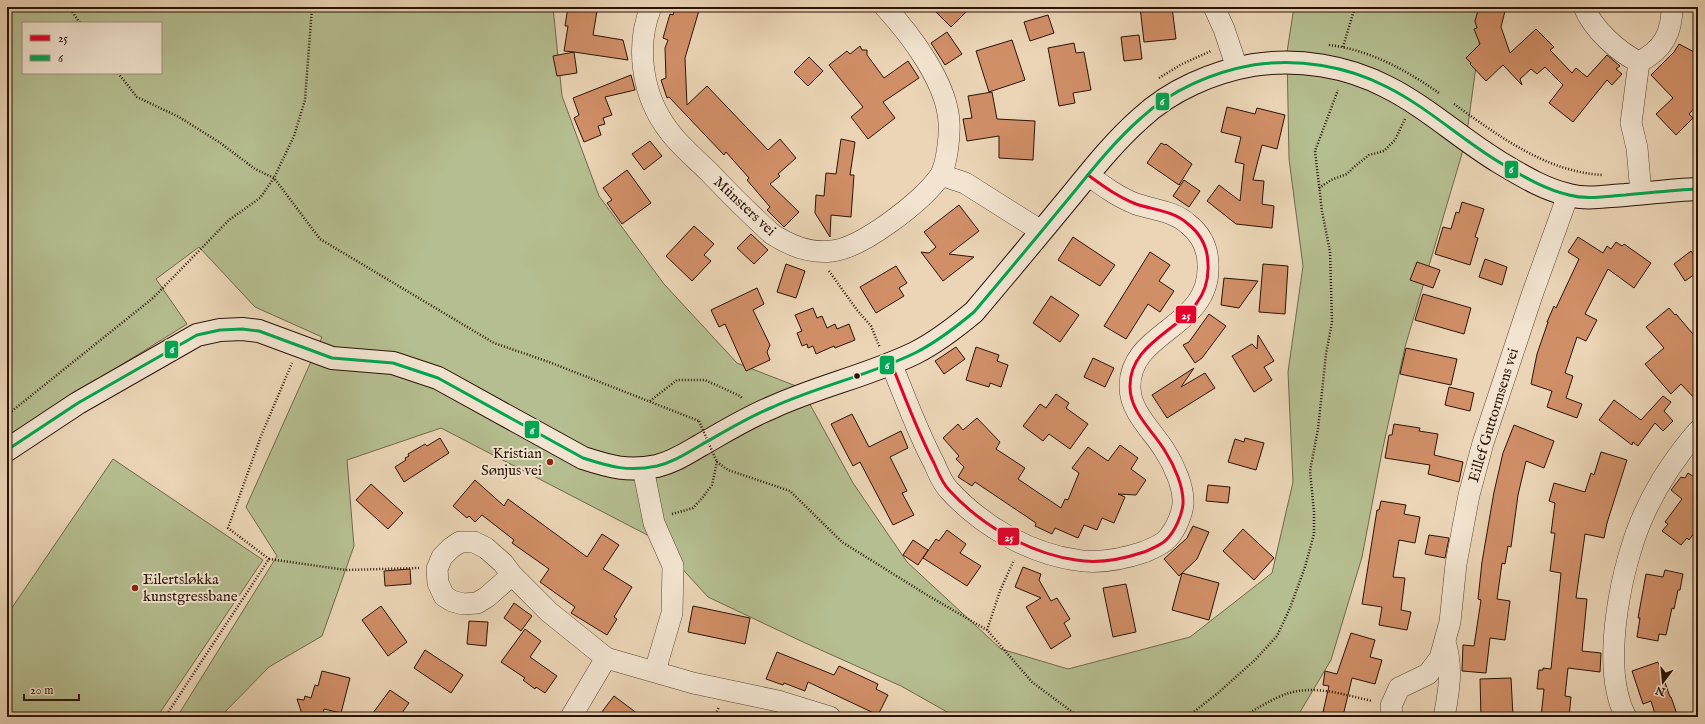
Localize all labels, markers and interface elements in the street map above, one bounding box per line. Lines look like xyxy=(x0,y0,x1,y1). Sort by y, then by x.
legend xyxy=(22,22,162,74)
text: 25 xyxy=(58,31,69,46)
text: 6 xyxy=(58,51,64,66)
line badge: 6 xyxy=(1155,92,1170,111)
text: 6 xyxy=(1160,95,1166,109)
line badge: 6 xyxy=(1504,160,1519,179)
text: 6 xyxy=(1509,163,1515,177)
street label: Münsters vei xyxy=(709,173,780,240)
line badge: 25 xyxy=(1175,305,1197,324)
text: 25 xyxy=(1181,309,1191,323)
line badge: 6 xyxy=(164,340,179,359)
text: 6 xyxy=(170,343,176,357)
street label: Eillef Guttormsens vei xyxy=(1464,346,1523,485)
line badge: 6 xyxy=(879,355,895,375)
text: 6 xyxy=(885,359,891,373)
unlabelled marker xyxy=(852,371,862,381)
line badge: 6 xyxy=(524,420,540,439)
text: 6 xyxy=(530,424,536,438)
place label: Kristian Sønjus vei xyxy=(481,444,542,480)
marker: Kristian Sønjus vei xyxy=(545,457,555,467)
line badge: 25 xyxy=(997,527,1020,546)
text: 25 xyxy=(1004,531,1014,545)
place label: Eilertsløkka kunstgressbane xyxy=(143,570,238,606)
marker: Eilertsløkka kunstgressbane xyxy=(130,583,140,593)
north arrow xyxy=(1643,662,1683,702)
scale bar xyxy=(24,676,79,702)
text: N xyxy=(1654,682,1668,699)
text: 20 m xyxy=(30,683,53,698)

